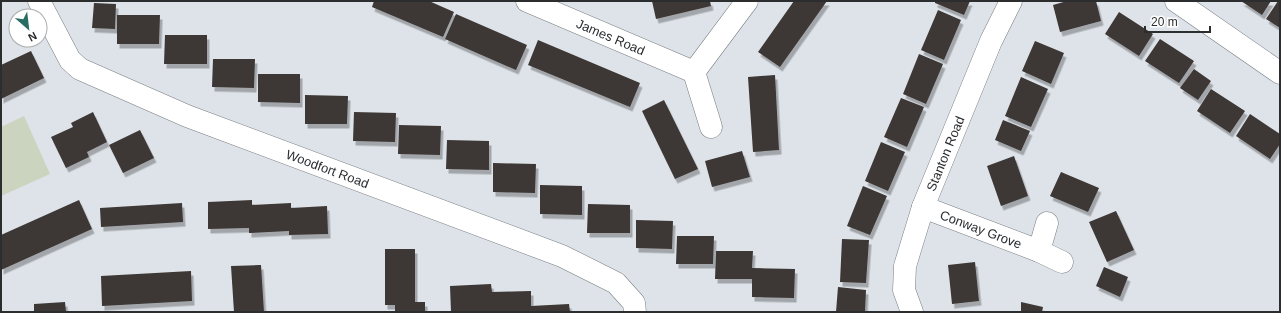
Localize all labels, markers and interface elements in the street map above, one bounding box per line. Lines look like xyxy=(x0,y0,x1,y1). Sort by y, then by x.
north arrow xyxy=(8,8,48,48)
scale bar xyxy=(1145,8,1210,34)
text: 20 m xyxy=(1151,15,1178,29)
street label: James Road xyxy=(574,16,647,58)
text: N xyxy=(26,30,39,44)
street label: Stanton Road xyxy=(923,114,967,193)
street label: Woodfort Road xyxy=(284,147,371,191)
street label: Conway Grove xyxy=(938,207,1024,252)

